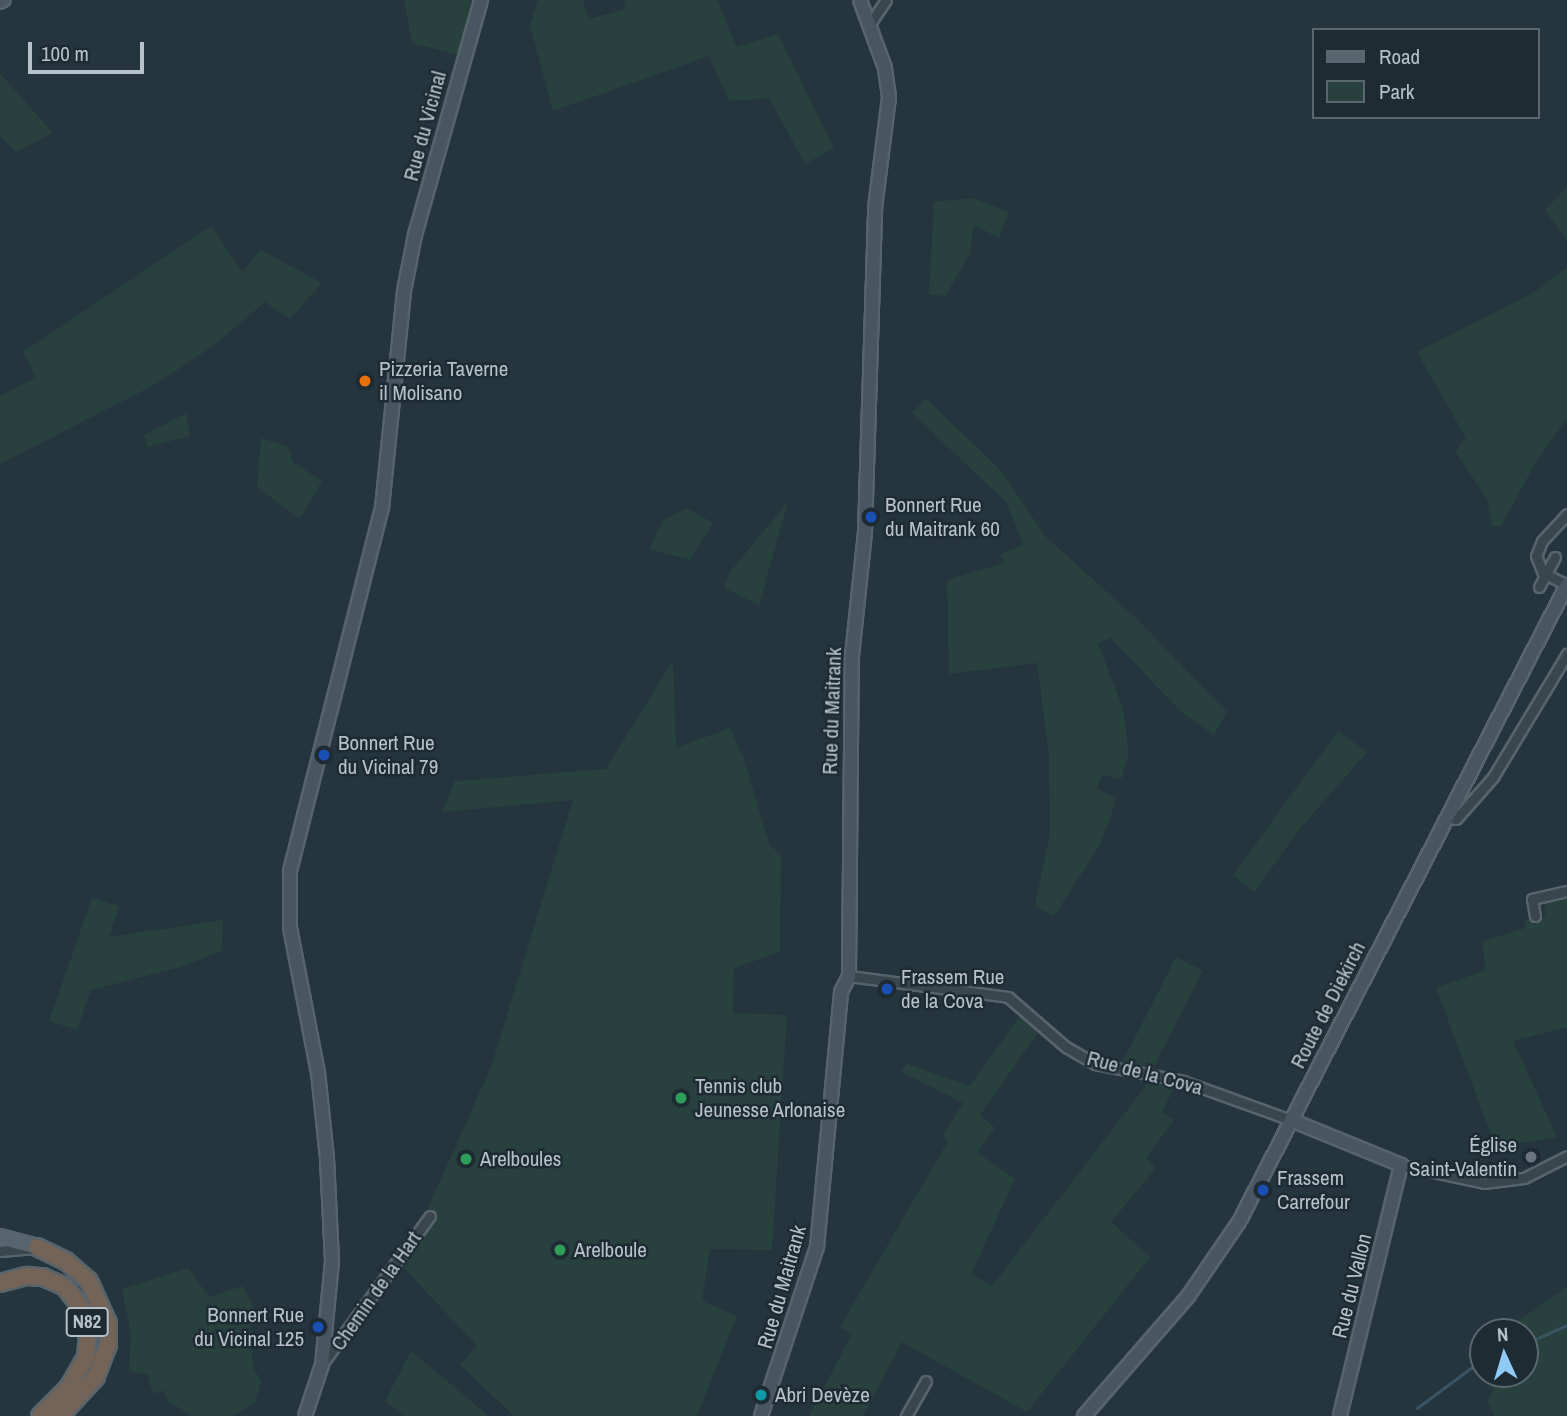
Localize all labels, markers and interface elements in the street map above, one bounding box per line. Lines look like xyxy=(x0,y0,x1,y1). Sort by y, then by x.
scale bar xyxy=(32,28,147,72)
legend xyxy=(1312,28,1539,119)
text: 100 m xyxy=(41,39,89,68)
text: Road xyxy=(1379,42,1420,71)
street label: Rue du Vicinal xyxy=(398,68,452,184)
text: Park xyxy=(1379,77,1414,106)
place label: Pizzeria Taverne il Molisano xyxy=(379,356,509,406)
marker: Pizzeria Taverne il Molisano xyxy=(357,373,373,389)
place label: Bonnert Rue du Maitrank 60 xyxy=(885,492,1000,542)
marker: Bonnert Rue du Maitrank 60 xyxy=(863,509,879,525)
street label: Rue du Maitrank xyxy=(817,647,847,775)
place label: Bonnert Rue du Vicinal 79 xyxy=(338,730,438,780)
marker: Bonnert Rue du Vicinal 79 xyxy=(316,747,332,763)
street label: Route de Diekirch xyxy=(1285,937,1371,1073)
place label: Frassem Rue de la Cova xyxy=(901,964,1004,1014)
marker: Frassem Rue de la Cova xyxy=(879,981,895,997)
street label: Rue de la Cova xyxy=(1084,1045,1206,1101)
place label: Tennis club Jeunesse Arlonaise xyxy=(695,1073,846,1123)
marker: Tennis club Jeunesse Arlonaise xyxy=(673,1090,689,1106)
place label: Église Saint-Valentin xyxy=(1409,1132,1517,1182)
place label: Arelboules xyxy=(480,1146,561,1172)
marker: Église Saint-Valentin xyxy=(1523,1149,1539,1165)
marker: Arelboules xyxy=(458,1151,474,1167)
place label: Frassem Carrefour xyxy=(1277,1165,1350,1215)
marker: Frassem Carrefour xyxy=(1255,1182,1271,1198)
street label: Rue du Maitrank xyxy=(752,1222,812,1352)
street label: Chemin de la Hart xyxy=(326,1227,426,1355)
street label: Rue du Vallon xyxy=(1327,1231,1377,1341)
place label: Arelboule xyxy=(574,1237,647,1263)
marker: Arelboule xyxy=(552,1242,568,1258)
place label: Bonnert Rue du Vicinal 125 xyxy=(194,1302,304,1352)
road number: N82 xyxy=(64,1306,110,1338)
north arrow xyxy=(1469,1318,1539,1388)
marker: Bonnert Rue du Vicinal 125 xyxy=(310,1319,326,1335)
text: N xyxy=(1496,1321,1509,1347)
place label: Abri Devèze xyxy=(775,1382,870,1408)
marker: Abri Devèze xyxy=(753,1387,769,1403)

